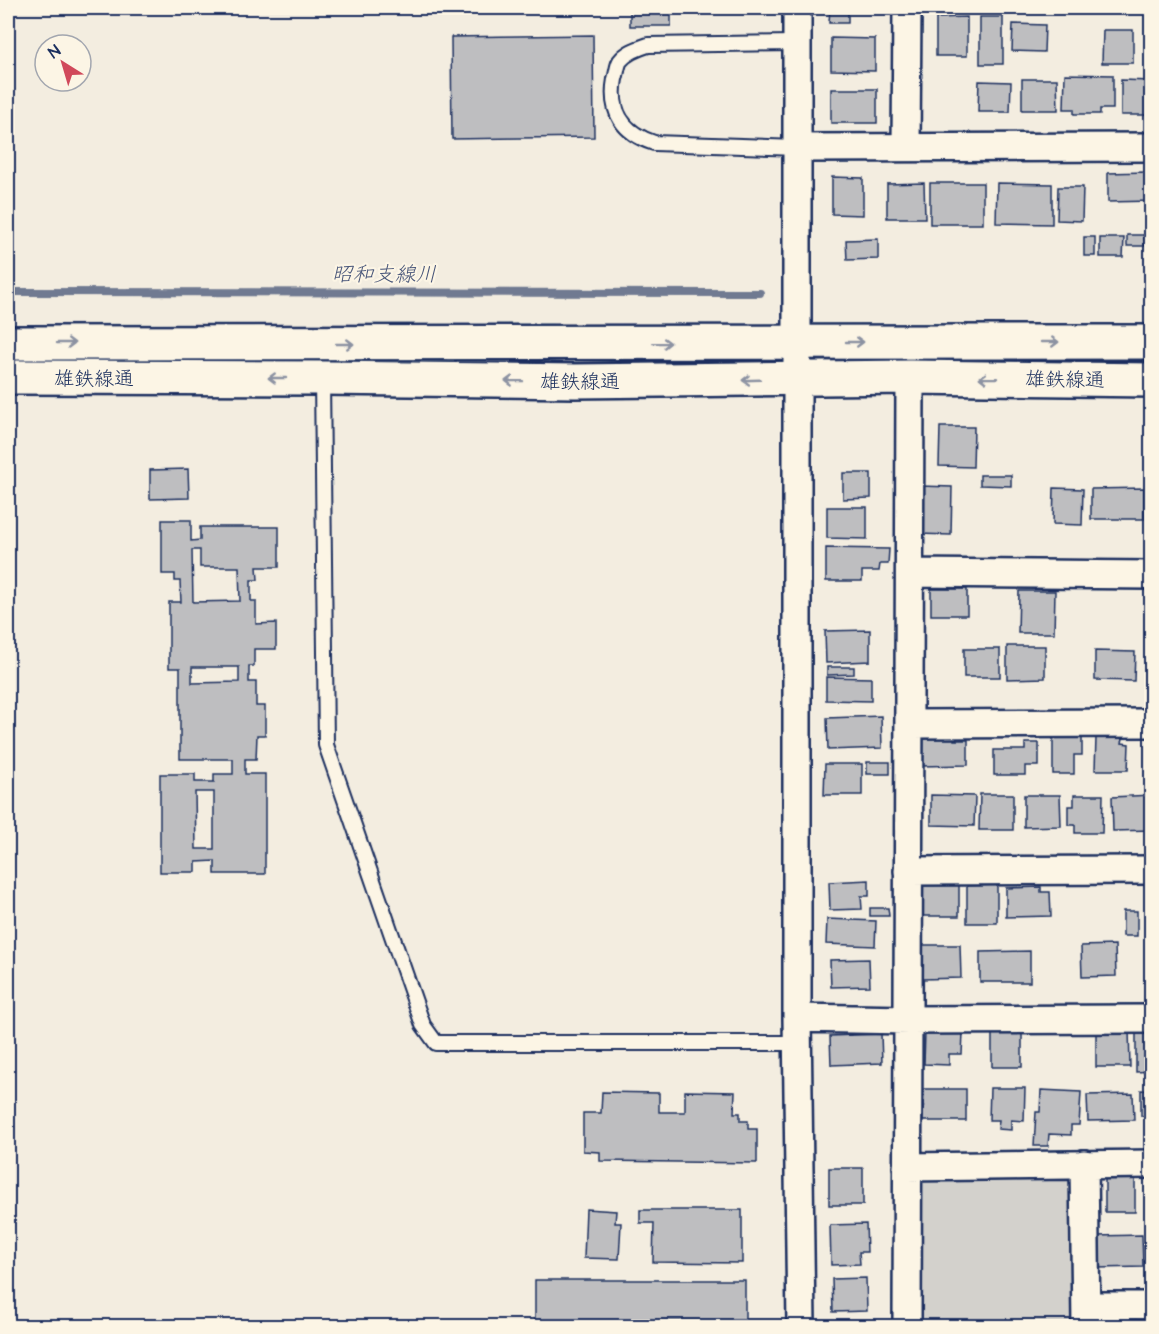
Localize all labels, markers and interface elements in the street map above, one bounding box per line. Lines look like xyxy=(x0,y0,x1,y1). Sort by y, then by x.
north arrow xyxy=(33,33,93,93)
text: N xyxy=(44,40,65,64)
water label: 昭和支線川 xyxy=(332,260,437,289)
one-way arrow xyxy=(844,336,864,348)
one-way arrow xyxy=(1039,336,1059,348)
one-way arrow xyxy=(55,337,75,349)
one-way arrow xyxy=(651,337,671,349)
one-way arrow xyxy=(334,338,354,350)
street label: 雄鉄線通 xyxy=(54,365,134,393)
street label: 雄鉄線通 xyxy=(1025,365,1105,395)
street label: 雄鉄線通 xyxy=(540,368,620,396)
one-way arrow xyxy=(268,372,288,384)
one-way arrow xyxy=(979,372,999,384)
one-way arrow xyxy=(505,375,525,387)
one-way arrow xyxy=(742,375,762,386)

